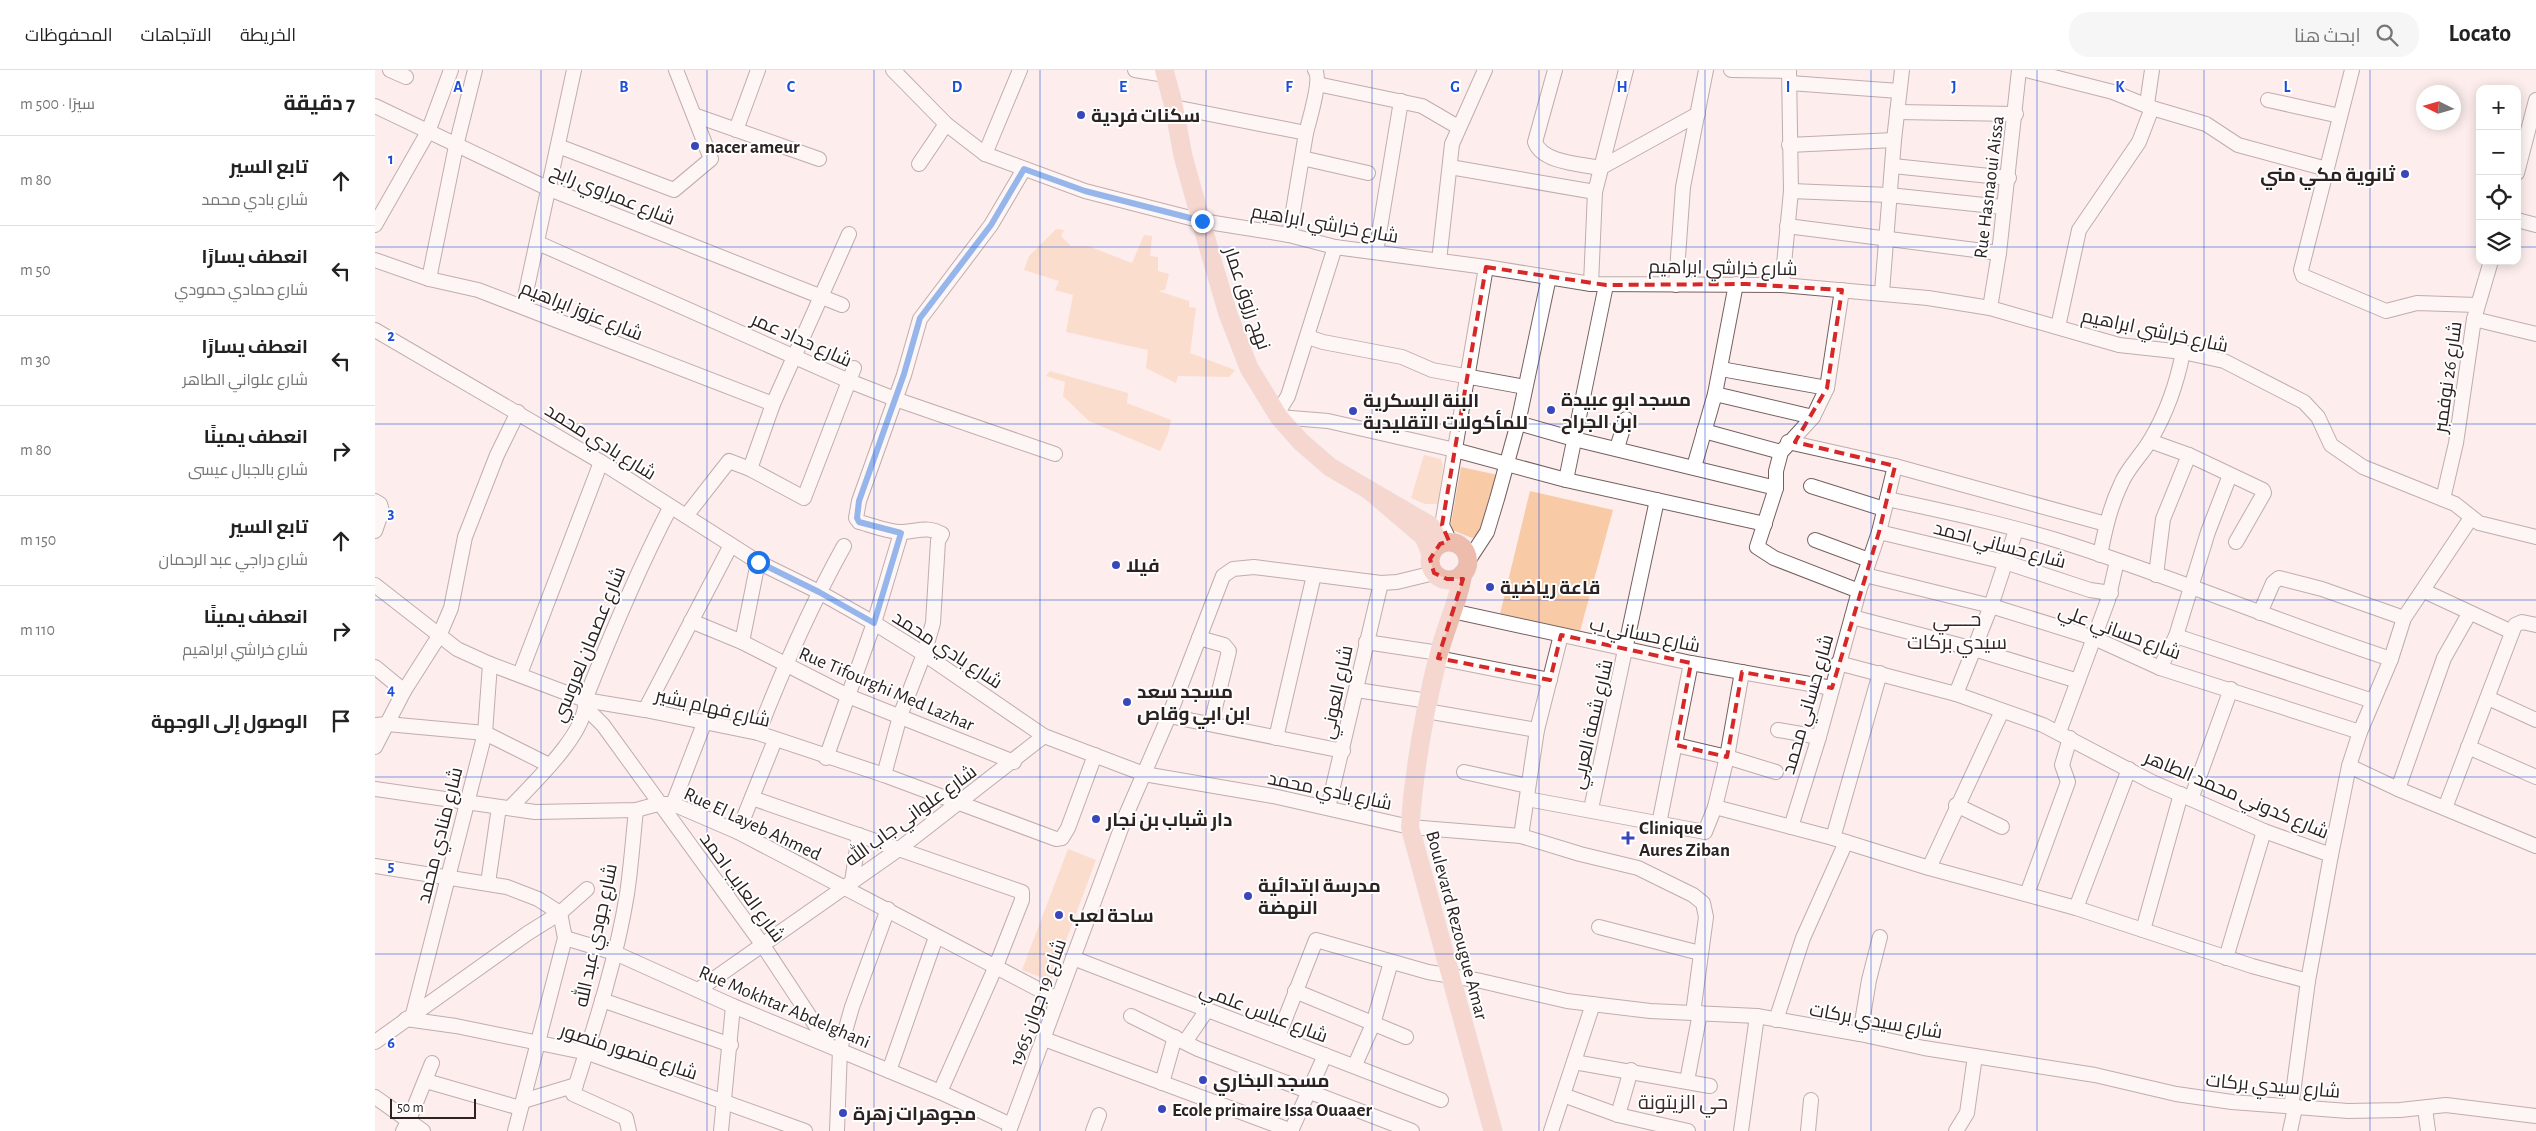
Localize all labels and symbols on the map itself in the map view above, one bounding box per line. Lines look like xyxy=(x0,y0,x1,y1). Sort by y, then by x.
text: A xyxy=(453,79,463,95)
text: B xyxy=(619,79,629,95)
text: C xyxy=(787,79,796,95)
text: D xyxy=(952,79,963,95)
text: E xyxy=(1119,79,1127,95)
text: F xyxy=(1285,79,1293,95)
text: G xyxy=(1450,79,1460,95)
text: H xyxy=(1616,79,1628,95)
text: I xyxy=(1786,79,1790,95)
text: J xyxy=(1951,79,1957,95)
text: K xyxy=(2115,79,2125,95)
text: L xyxy=(2284,79,2291,95)
north arrow xyxy=(2416,85,2461,130)
place label: سكنات فردية xyxy=(1091,107,1200,127)
marker: سكنات فردية xyxy=(1075,109,1087,121)
street label: Rue Hasnaoui Aissa xyxy=(1971,114,2008,260)
place label: nacer ameur xyxy=(705,138,800,157)
marker: nacer ameur xyxy=(689,140,701,152)
text: 1 xyxy=(388,151,394,167)
street label: شارع عمراوي رابح xyxy=(546,161,678,233)
place label: ثانوية مكي مني xyxy=(2260,165,2396,190)
marker: ثانوية مكي مني xyxy=(2399,168,2411,180)
street label: شارع خراشي ابراهيم xyxy=(1249,201,1400,251)
route end xyxy=(1191,210,1214,233)
street label: نهج رزوق عمار xyxy=(1217,244,1273,353)
street label: شارع خراشي ابراهيم xyxy=(1648,257,1798,283)
street label: شارع عزوز ابراهيم xyxy=(517,277,645,347)
street label: شارع خراشي ابراهيم xyxy=(2079,306,2230,360)
street label: شارع حداد عمر xyxy=(746,308,855,374)
street label: شارع 26 نوفمبر xyxy=(2430,320,2469,436)
text: 2 xyxy=(387,328,395,344)
place label: مسجد ابو عبيدة ابن الجراح xyxy=(1561,391,1691,435)
place label: البنة البسكرية للمأكولات التقليدية xyxy=(1363,392,1528,434)
street label: شارع بادي محمد xyxy=(539,400,659,487)
marker: مسجد ابو عبيدة ابن الجراح xyxy=(1545,404,1557,416)
marker: البنة البسكرية للمأكولات التقليدية xyxy=(1347,405,1359,417)
text: 3 xyxy=(388,505,395,521)
street label: شارع حساني احمد xyxy=(1930,518,2068,576)
route start xyxy=(747,551,770,574)
place label: فيلا xyxy=(1126,557,1160,576)
marker: فيلا xyxy=(1110,559,1122,571)
street label: شارع عصمان لعروسي xyxy=(549,564,633,726)
place label: قاعة رياضية xyxy=(1500,579,1600,599)
marker: قاعة رياضية xyxy=(1484,581,1496,593)
street label: شارع حساني علي xyxy=(2054,601,2184,667)
street label: شارع بادي محمد xyxy=(887,607,1006,696)
district label: حــــي سيدي بركات xyxy=(1907,610,2007,658)
street label: شارع حساني ب xyxy=(1587,614,1702,660)
street label: شارع حساني محمد xyxy=(1778,632,1841,777)
street label: Rue Tifourghi Med Lazhar xyxy=(796,644,977,735)
street label: شارع العوني xyxy=(1317,644,1361,742)
street label: شارع شمة العربي xyxy=(1567,657,1621,792)
text: 4 xyxy=(387,682,395,698)
place label: مسجد سعد ابن ابي وقاص xyxy=(1137,683,1251,729)
street label: شارع فهام بشير xyxy=(652,685,772,734)
marker: مسجد سعد ابن ابي وقاص xyxy=(1121,696,1133,708)
street label: شارع كدوني محمد الطاهر xyxy=(2139,747,2332,847)
street label: شارع علواني جاب الله xyxy=(839,759,983,873)
street label: شارع منادي محمد xyxy=(413,765,470,906)
street label: شارع بادي محمد xyxy=(1265,768,1394,818)
street label: Rue El Layeb Ahmed xyxy=(681,784,824,865)
place label: دار شباب بن نجار xyxy=(1105,810,1232,831)
marker: دار شباب بن نجار xyxy=(1090,813,1102,825)
place label: Clinique Aures Ziban xyxy=(1639,819,1730,860)
street label: شارع العايب احمد xyxy=(693,829,789,948)
street label: Boulevard Rezougue Amar xyxy=(1422,829,1491,1022)
marker: Clinique Aures Ziban xyxy=(1621,831,1635,845)
text: 5 xyxy=(388,858,395,874)
street label: شارع جودي عبد الله xyxy=(568,861,625,1010)
place label: مدرسة ابتدائية النهضة xyxy=(1258,876,1381,919)
marker: مدرسة ابتدائية النهضة xyxy=(1242,890,1254,902)
place label: ساحة لعب xyxy=(1069,907,1154,926)
marker: ساحة لعب xyxy=(1053,909,1065,921)
street label: شارع 19 جوان 1965 xyxy=(1006,936,1073,1069)
street label: Rue Mokhtar Abdelghani xyxy=(696,963,873,1052)
street label: شارع عباس علمي xyxy=(1195,979,1330,1050)
street label: شارع سيدي بركات xyxy=(1807,999,1944,1046)
street label: شارع منصور منصور xyxy=(556,1020,700,1086)
text: 6 xyxy=(387,1035,395,1051)
street label: شارع سيدي بركات xyxy=(2205,1070,2341,1106)
place label: مسجد البخاري xyxy=(1213,1072,1330,1096)
marker: مسجد البخاري xyxy=(1197,1074,1209,1086)
district label: حي الزيتونة xyxy=(1638,1093,1728,1118)
scale bar xyxy=(390,1096,476,1119)
place label: Ecole primaire Issa Ouaaer xyxy=(1172,1101,1372,1120)
marker: Ecole primaire Issa Ouaaer xyxy=(1156,1103,1168,1115)
place label: مجوهرات زهرة xyxy=(853,1105,976,1126)
marker: مجوهرات زهرة xyxy=(837,1107,849,1119)

